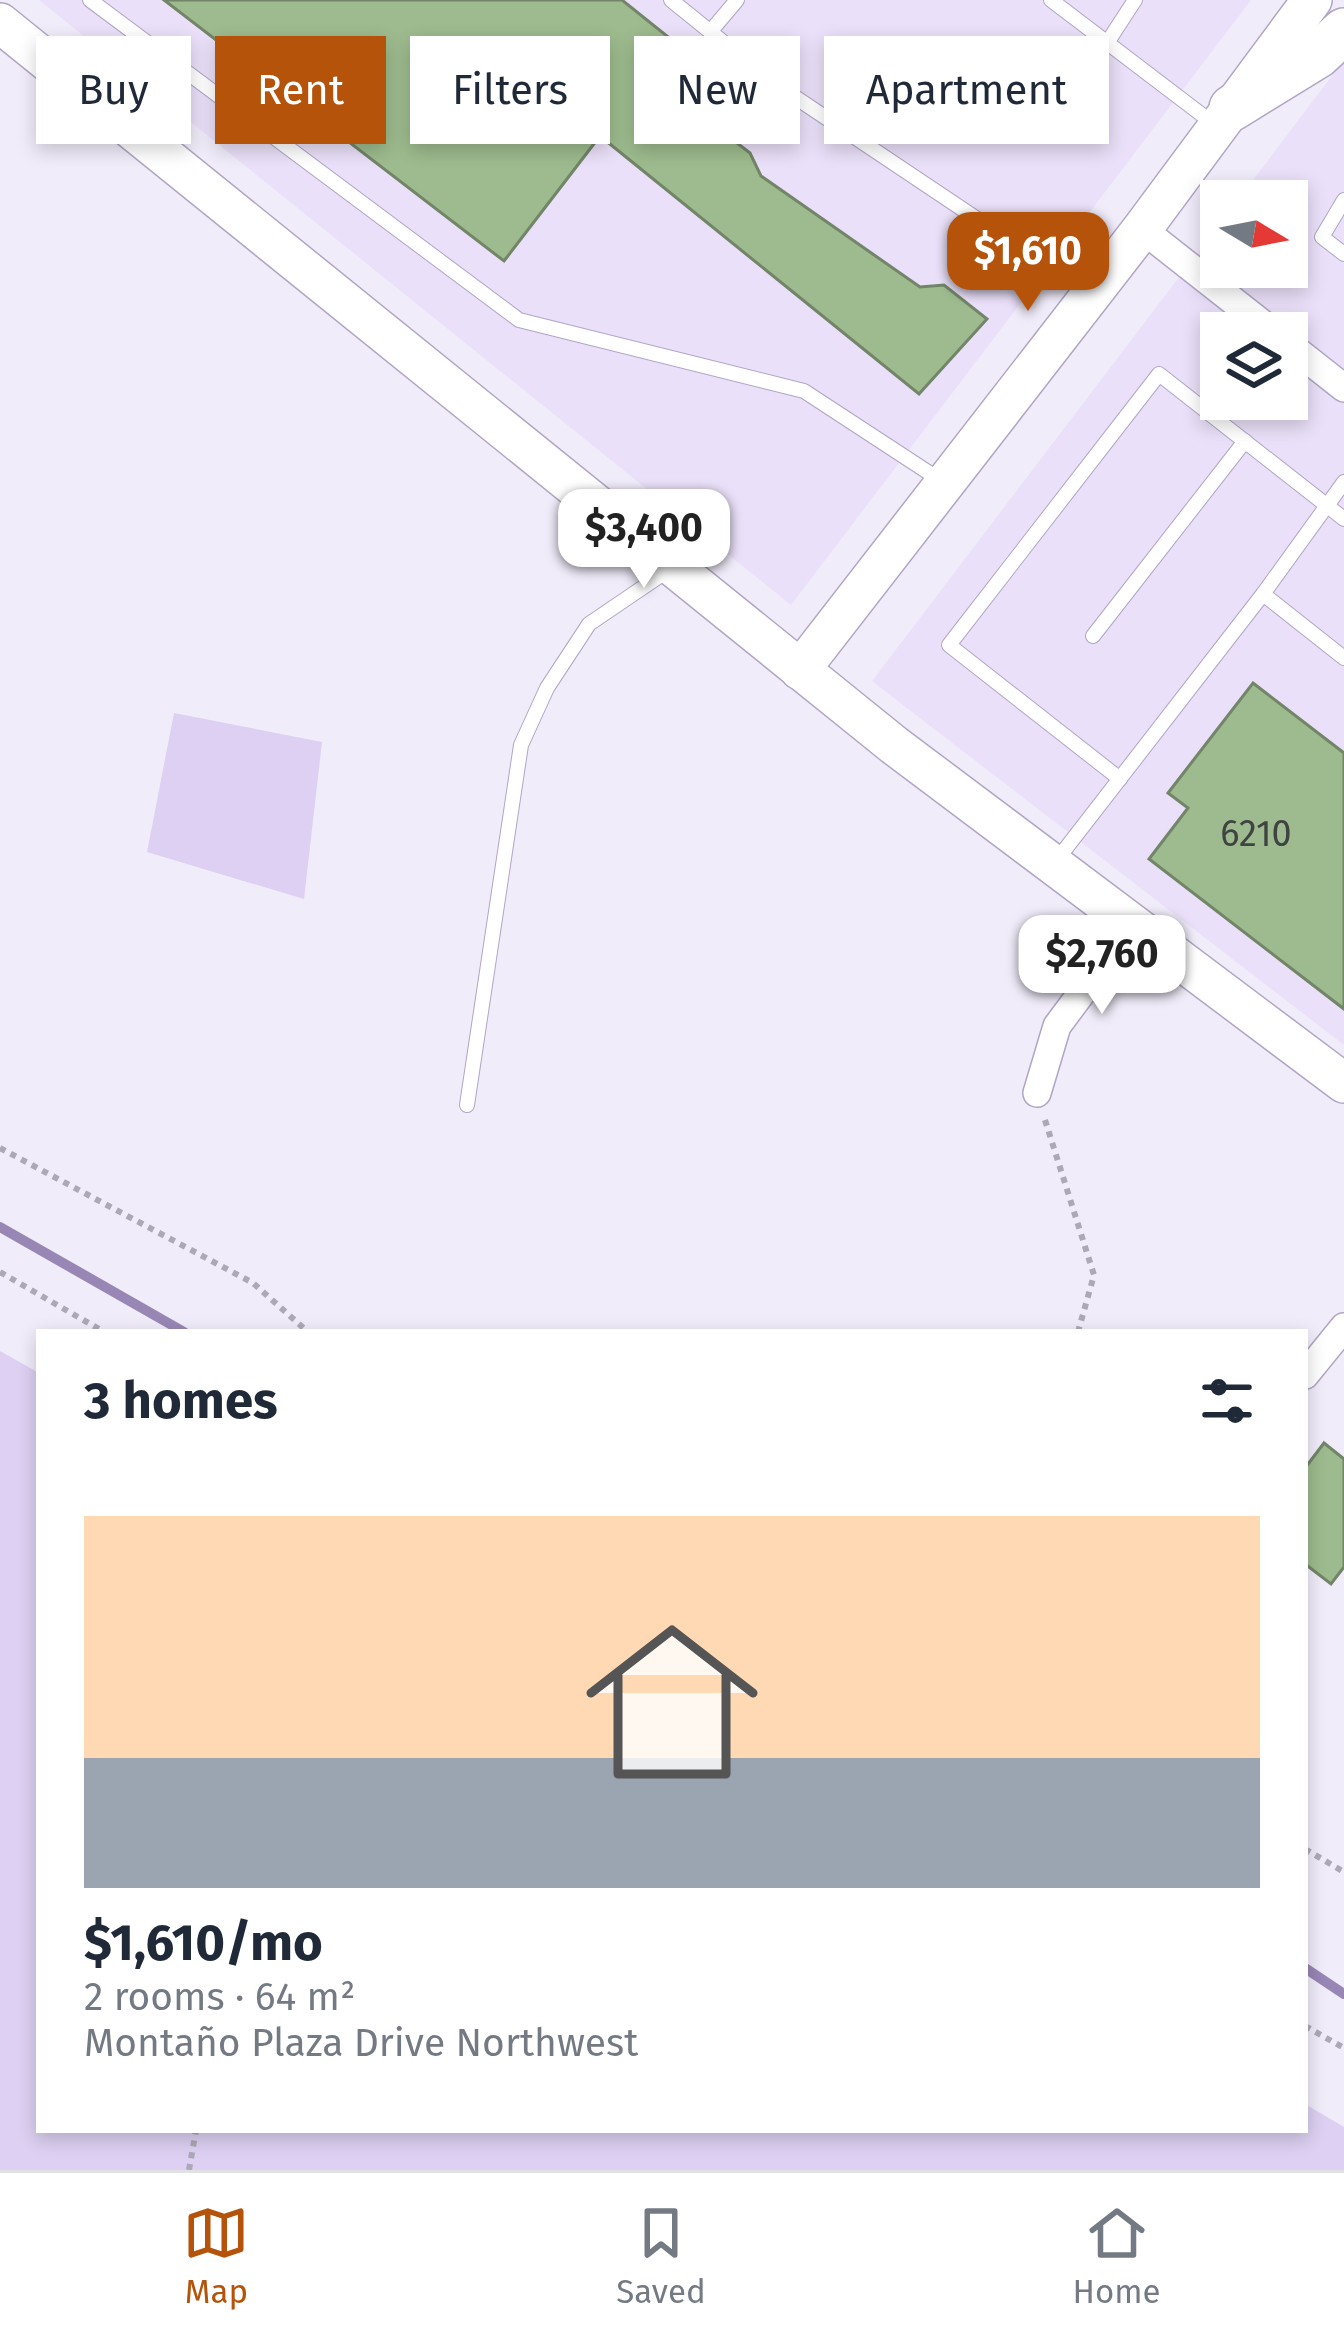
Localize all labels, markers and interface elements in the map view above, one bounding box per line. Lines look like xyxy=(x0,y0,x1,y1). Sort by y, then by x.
chip: Buy xyxy=(36,36,191,144)
chip: Rent xyxy=(215,36,386,144)
chip: Filters xyxy=(410,36,610,144)
chip: New xyxy=(634,36,800,144)
chip: Apartment xyxy=(824,36,1109,144)
north arrow xyxy=(1200,180,1308,288)
map controls xyxy=(1200,180,1308,420)
pin: $1,610 xyxy=(930,212,1126,314)
text: $1,610 xyxy=(974,228,1082,274)
button: layers xyxy=(1200,312,1308,420)
pin: $3,400 xyxy=(546,489,742,591)
text: $3,400 xyxy=(585,505,703,551)
house number: 6210 xyxy=(1220,812,1292,856)
pin: $2,760 xyxy=(1004,915,1200,1017)
text: $2,760 xyxy=(1046,931,1158,977)
icon: filters xyxy=(1194,1368,1260,1434)
text: 3 homes xyxy=(84,1370,278,1432)
icon: home xyxy=(564,1594,780,1810)
text: $1,610/mo xyxy=(84,1912,323,1974)
text: 2 rooms · 64 m² xyxy=(84,1974,355,2020)
text: Montaño Plaza Drive Northwest xyxy=(84,2020,638,2066)
tab: Map xyxy=(183,2200,249,2312)
tab: Saved xyxy=(616,2200,706,2312)
tab: Home xyxy=(1073,2200,1161,2312)

